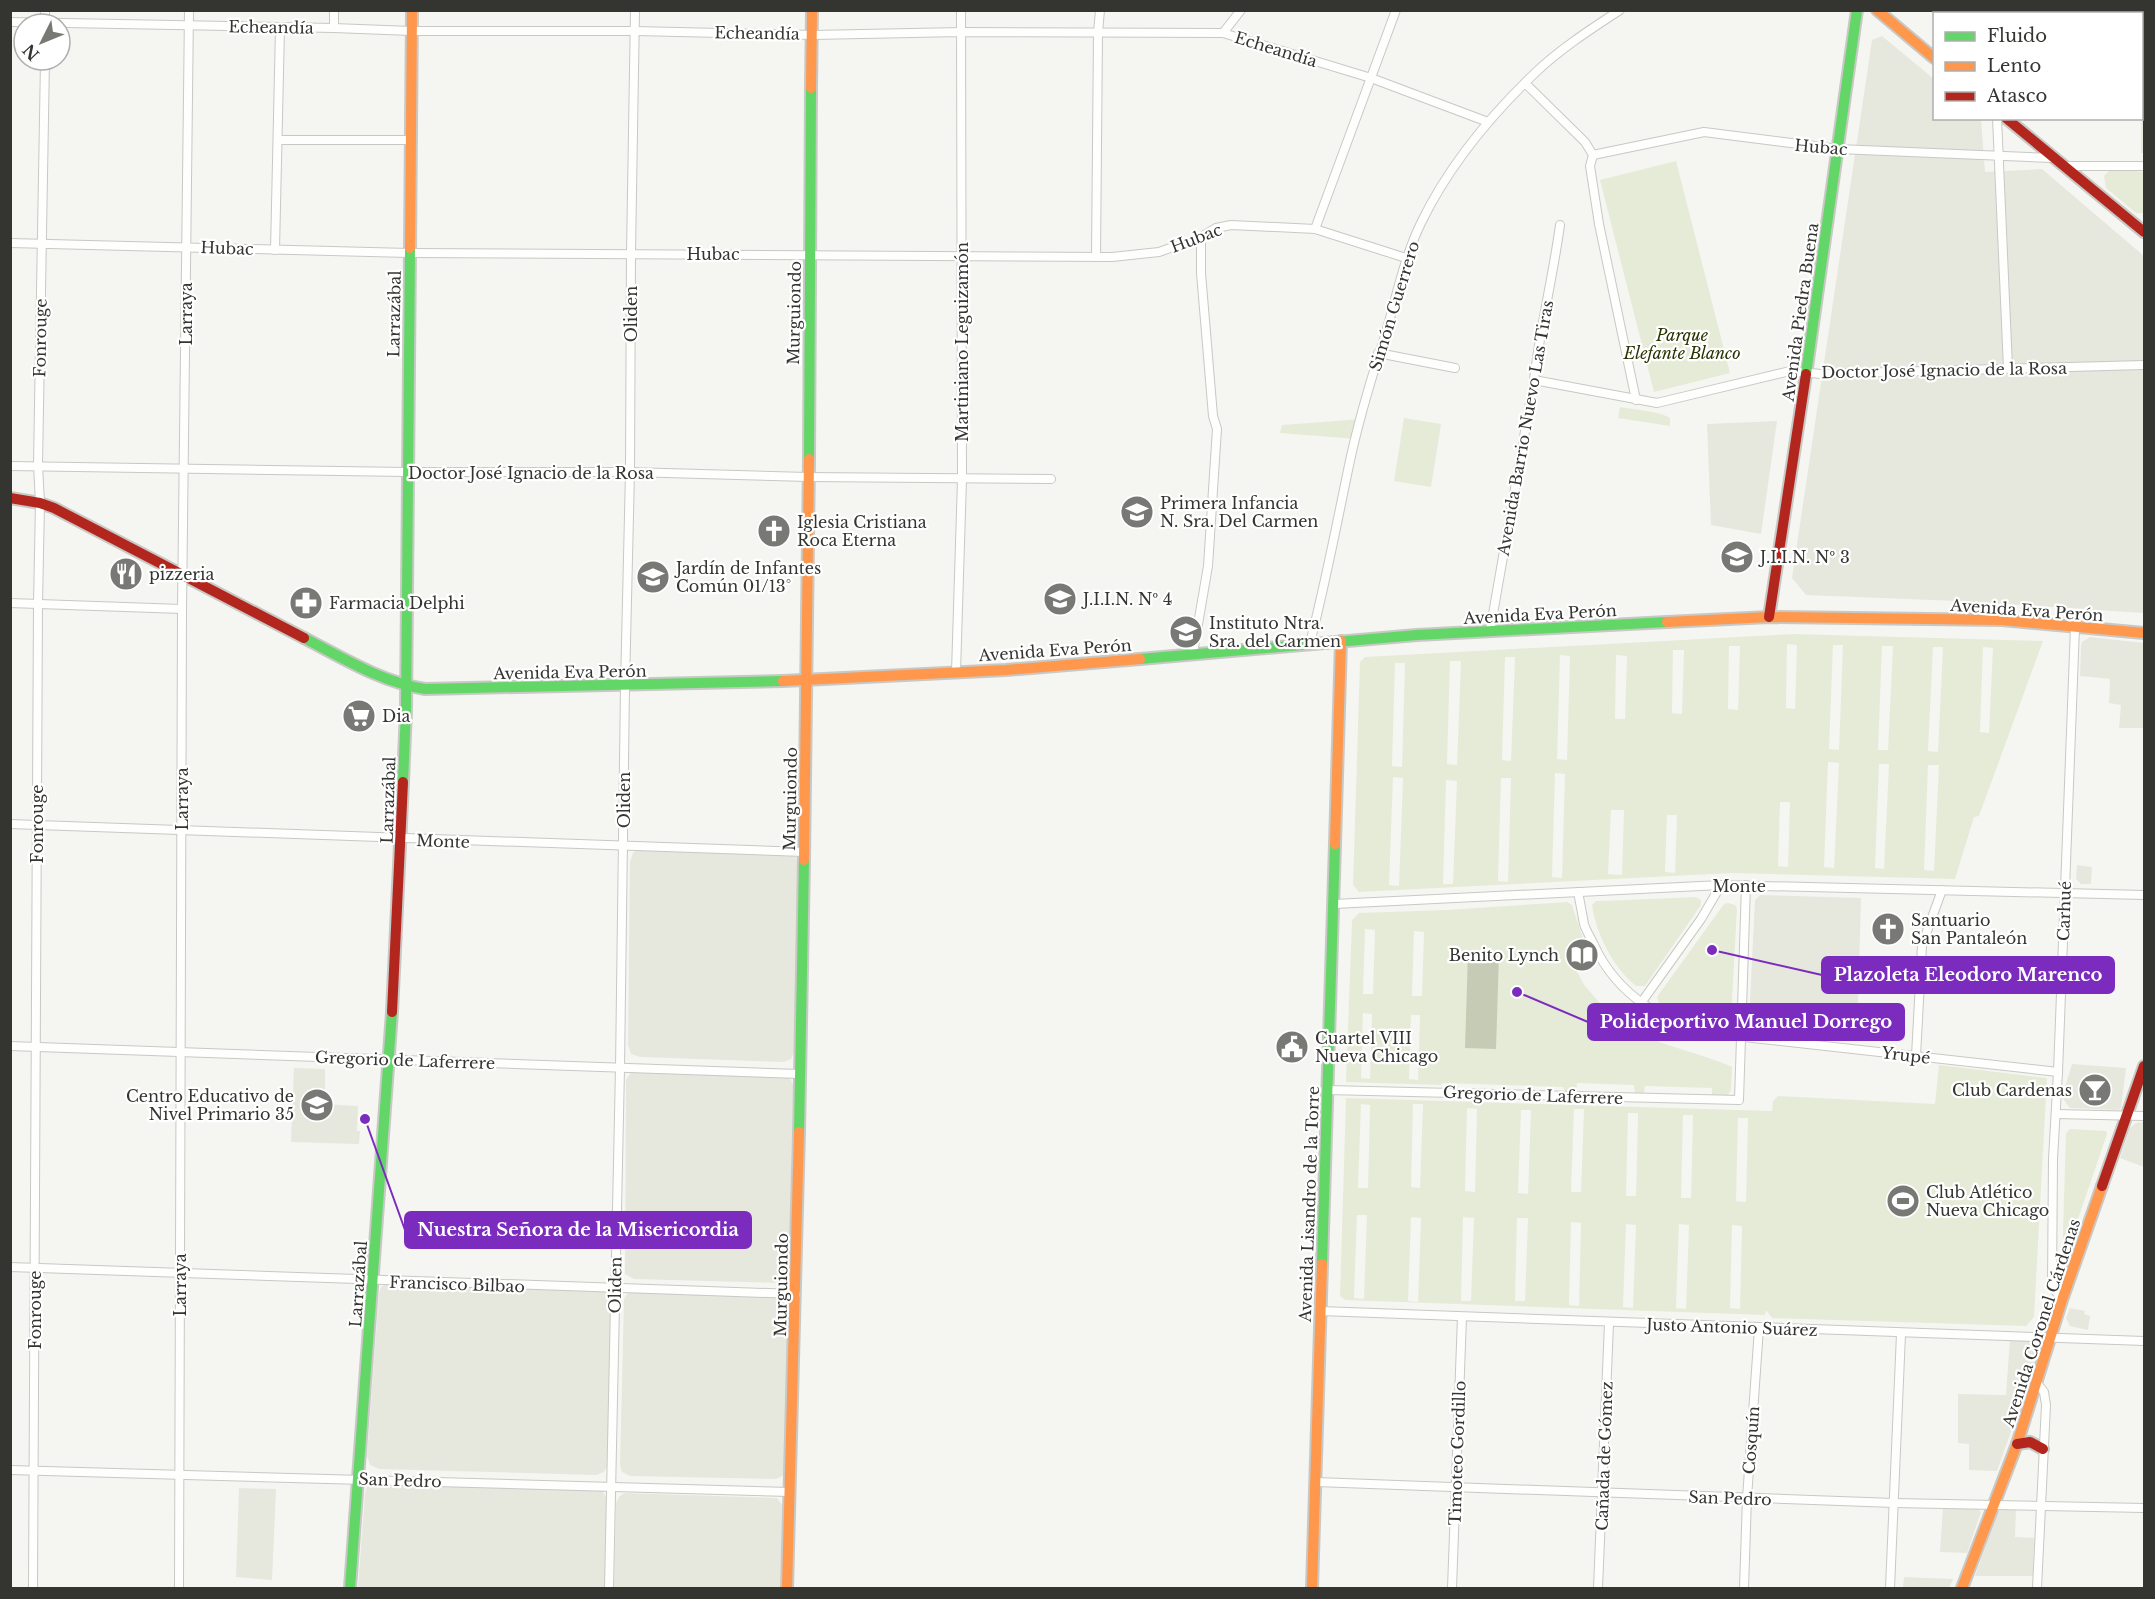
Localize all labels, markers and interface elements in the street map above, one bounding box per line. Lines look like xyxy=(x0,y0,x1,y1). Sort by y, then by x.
north arrow xyxy=(12,12,72,72)
legend xyxy=(1933,12,2143,120)
street label: Echeandía xyxy=(228,16,314,38)
street label: Echeandía xyxy=(714,22,800,44)
text: Fluido xyxy=(1987,25,2047,47)
street label: Echeandía xyxy=(1232,27,1320,71)
text: N xyxy=(19,40,43,65)
text: Lento xyxy=(1987,55,2041,77)
text: Atasco xyxy=(1986,85,2047,107)
street label: Hubac xyxy=(1794,135,1849,159)
street label: Hubac xyxy=(1168,219,1225,257)
street label: Avenida Piedra Buena xyxy=(1777,221,1822,403)
street label: Hubac xyxy=(200,237,254,259)
street label: Simón Guerrero xyxy=(1365,239,1423,373)
street label: Martiniano Leguizamón xyxy=(952,242,972,442)
street label: Hubac xyxy=(686,244,740,264)
street label: Murguiondo xyxy=(783,261,805,365)
street label: Larrazábal xyxy=(383,270,405,358)
street label: Larraya xyxy=(176,282,196,346)
street label: Oliden xyxy=(621,286,641,342)
street label: Fonrouge xyxy=(29,298,51,378)
street label: Avenida Barrio Nuevo Las Tiras xyxy=(1492,299,1557,558)
park label: Parque Elefante Blanco xyxy=(1622,325,1741,363)
street label: Doctor José Ignacio de la Rosa xyxy=(1821,358,2067,382)
street label: Doctor José Ignacio de la Rosa xyxy=(408,463,654,483)
place label: Primera Infancia N. Sra. Del Carmen xyxy=(1160,493,1318,531)
school or university icon: Primera Infancia N. Sra. Del Carmen xyxy=(1119,494,1155,530)
place label: Iglesia Cristiana Roca Eterna xyxy=(797,512,927,550)
church icon: Iglesia Cristiana Roca Eterna xyxy=(756,513,792,549)
school or university icon: J.I.I.N. Nº 3 xyxy=(1719,539,1755,575)
place label: J.I.I.N. Nº 3 xyxy=(1758,547,1850,567)
restaurant icon: pizzeria xyxy=(108,556,144,592)
place label: Jardín de Infantes Común 01/13° xyxy=(674,558,821,596)
school or university icon: Jardín de Infantes Común 01/13° xyxy=(635,559,671,595)
place label: pizzeria xyxy=(149,564,214,584)
school or university icon: J.I.I.N. Nº 4 xyxy=(1042,581,1078,617)
pharmacy icon: Farmacia Delphi xyxy=(288,585,324,621)
place label: J.I.I.N. Nº 4 xyxy=(1081,589,1172,609)
place label: Farmacia Delphi xyxy=(329,593,465,613)
street label: Avenida Eva Perón xyxy=(1949,595,2104,625)
street label: Avenida Eva Perón xyxy=(1462,600,1617,628)
place label: Instituto Ntra. Sra. del Carmen xyxy=(1209,613,1341,651)
school or university icon: Instituto Ntra. Sra. del Carmen xyxy=(1168,614,1204,650)
street label: Avenida Eva Perón xyxy=(977,635,1132,665)
street label: Avenida Eva Perón xyxy=(492,661,647,683)
supermarket icon: Dia xyxy=(341,698,377,734)
place label: Dia xyxy=(382,706,411,726)
street label: Murguiondo xyxy=(779,747,801,851)
street label: Larrazábal xyxy=(376,756,400,844)
street label: Larraya xyxy=(172,767,192,831)
street label: Oliden xyxy=(614,772,634,828)
street label: Fonrouge xyxy=(27,785,47,863)
street label: Monte xyxy=(416,830,470,852)
street label: Monte xyxy=(1712,876,1766,896)
street label: Carhué xyxy=(2053,881,2075,941)
place label: Santuario San Pantaleón xyxy=(1911,910,2027,948)
church icon: Santuario San Pantaleón xyxy=(1870,911,1906,947)
library icon: Benito Lynch xyxy=(1564,937,1600,973)
place label: Benito Lynch xyxy=(1449,945,1559,965)
callout: Plazoleta Eleodoro Marenco xyxy=(1822,957,2114,993)
text: Plazoleta Eleodoro Marenco xyxy=(1834,964,2102,986)
callout: Polideportivo Manuel Dorrego xyxy=(1588,1004,1904,1040)
text: Polideportivo Manuel Dorrego xyxy=(1600,1011,1892,1033)
place label: Cuartel VIII Nueva Chicago xyxy=(1315,1028,1438,1066)
public building icon: Cuartel VIII Nueva Chicago xyxy=(1274,1029,1310,1065)
street label: Yrupé xyxy=(1879,1042,1932,1068)
street label: Gregorio de Laferrere xyxy=(315,1047,495,1073)
bar icon: Club Cardenas xyxy=(2077,1072,2113,1108)
place label: Club Cardenas xyxy=(1952,1080,2072,1100)
street label: Gregorio de Laferrere xyxy=(1443,1082,1623,1108)
street label: Avenida Lisandro de la Torre xyxy=(1295,1085,1323,1324)
place label: Centro Educativo de Nivel Primario 35 xyxy=(126,1086,294,1124)
school or university icon: Centro Educativo de Nivel Primario 35 xyxy=(299,1087,335,1123)
place label: Club Atlético Nueva Chicago xyxy=(1926,1182,2049,1220)
sports icon: Club Atlético Nueva Chicago xyxy=(1885,1183,1921,1219)
callout: Nuestra Señora de la Misericordia xyxy=(405,1212,751,1248)
street label: Avenida Coronel Cárdenas xyxy=(1997,1216,2084,1431)
text: Nuestra Señora de la Misericordia xyxy=(417,1219,739,1241)
street label: Murguiondo xyxy=(770,1233,792,1337)
street label: Larrazábal xyxy=(345,1240,371,1328)
street label: Larraya xyxy=(170,1253,190,1317)
street label: Oliden xyxy=(605,1257,625,1313)
street label: Fonrouge xyxy=(25,1271,45,1349)
street label: Francisco Bilbao xyxy=(389,1272,525,1296)
street label: Justo Antonio Suárez xyxy=(1644,1314,1818,1340)
street label: Timoteo Gordillo xyxy=(1444,1380,1470,1526)
street label: Cañada de Gómez xyxy=(1591,1381,1617,1531)
street label: Cosquín xyxy=(1739,1405,1763,1475)
street label: San Pedro xyxy=(358,1469,442,1491)
street label: San Pedro xyxy=(1688,1487,1772,1509)

